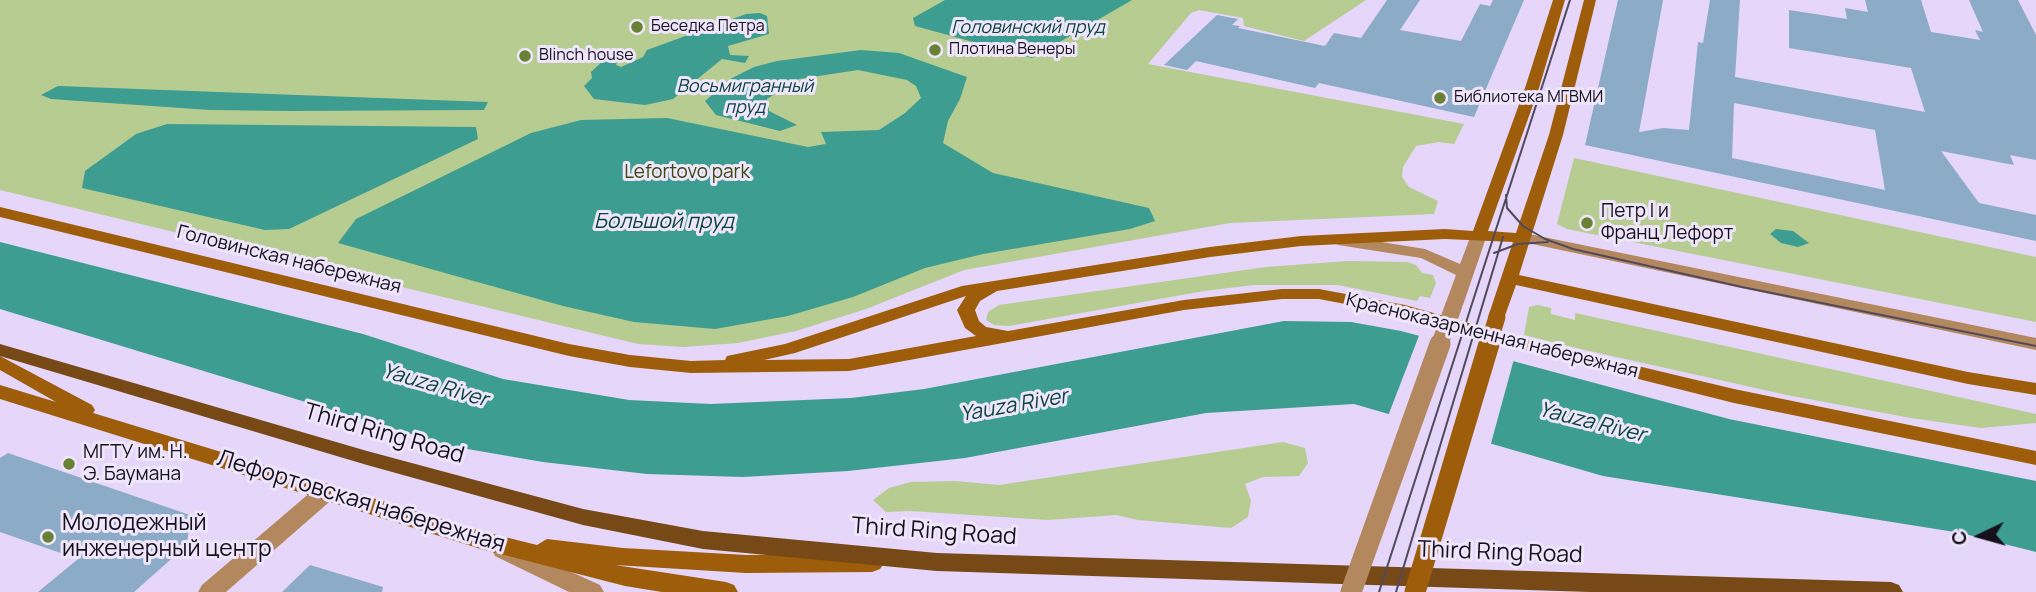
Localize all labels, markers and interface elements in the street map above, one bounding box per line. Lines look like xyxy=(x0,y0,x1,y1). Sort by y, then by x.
place label: Беседка Петра xyxy=(651,17,765,37)
water label: Головинский пруд xyxy=(951,17,1105,39)
marker: Беседка Петра xyxy=(629,19,645,35)
place label: Плотина Венеры xyxy=(949,40,1075,60)
marker: Плотина Венеры xyxy=(927,42,943,58)
place label: Blinch house xyxy=(539,46,634,66)
marker: Blinch house xyxy=(517,48,533,64)
water label: Восьмигранный пруд xyxy=(677,76,813,119)
place label: Библиотека МГВМИ xyxy=(1454,88,1603,108)
marker: Библиотека МГВМИ xyxy=(1432,90,1448,106)
park label: Lefortovo park xyxy=(624,162,750,184)
place label: Петр I и Франц Лефорт xyxy=(1601,201,1733,245)
water label: Большой пруд xyxy=(594,209,734,235)
marker: Петр I и Франц Лефорт xyxy=(1579,215,1595,231)
street label: Головинская набережная xyxy=(174,221,404,299)
street label: Красноказарменная набережная xyxy=(1343,289,1641,383)
water label: Yauza River xyxy=(379,359,491,413)
water label: Yauza River xyxy=(958,384,1070,428)
street label: Third Ring Road xyxy=(301,398,467,470)
water label: Yauza River xyxy=(1536,398,1648,448)
place label: МГТУ им. Н. Э. Баумана xyxy=(83,442,188,486)
street label: Лефортовская набережная xyxy=(214,445,508,559)
marker: МГТУ им. Н. Э. Баумана xyxy=(61,456,77,472)
north arrow xyxy=(1945,501,2015,571)
place label: Молодежный инженерный центр xyxy=(62,510,272,564)
street label: Third Ring Road xyxy=(851,512,1017,552)
marker: Молодежный инженерный центр xyxy=(40,529,56,545)
text: С xyxy=(1946,530,1973,546)
street label: Third Ring Road xyxy=(1417,536,1583,570)

